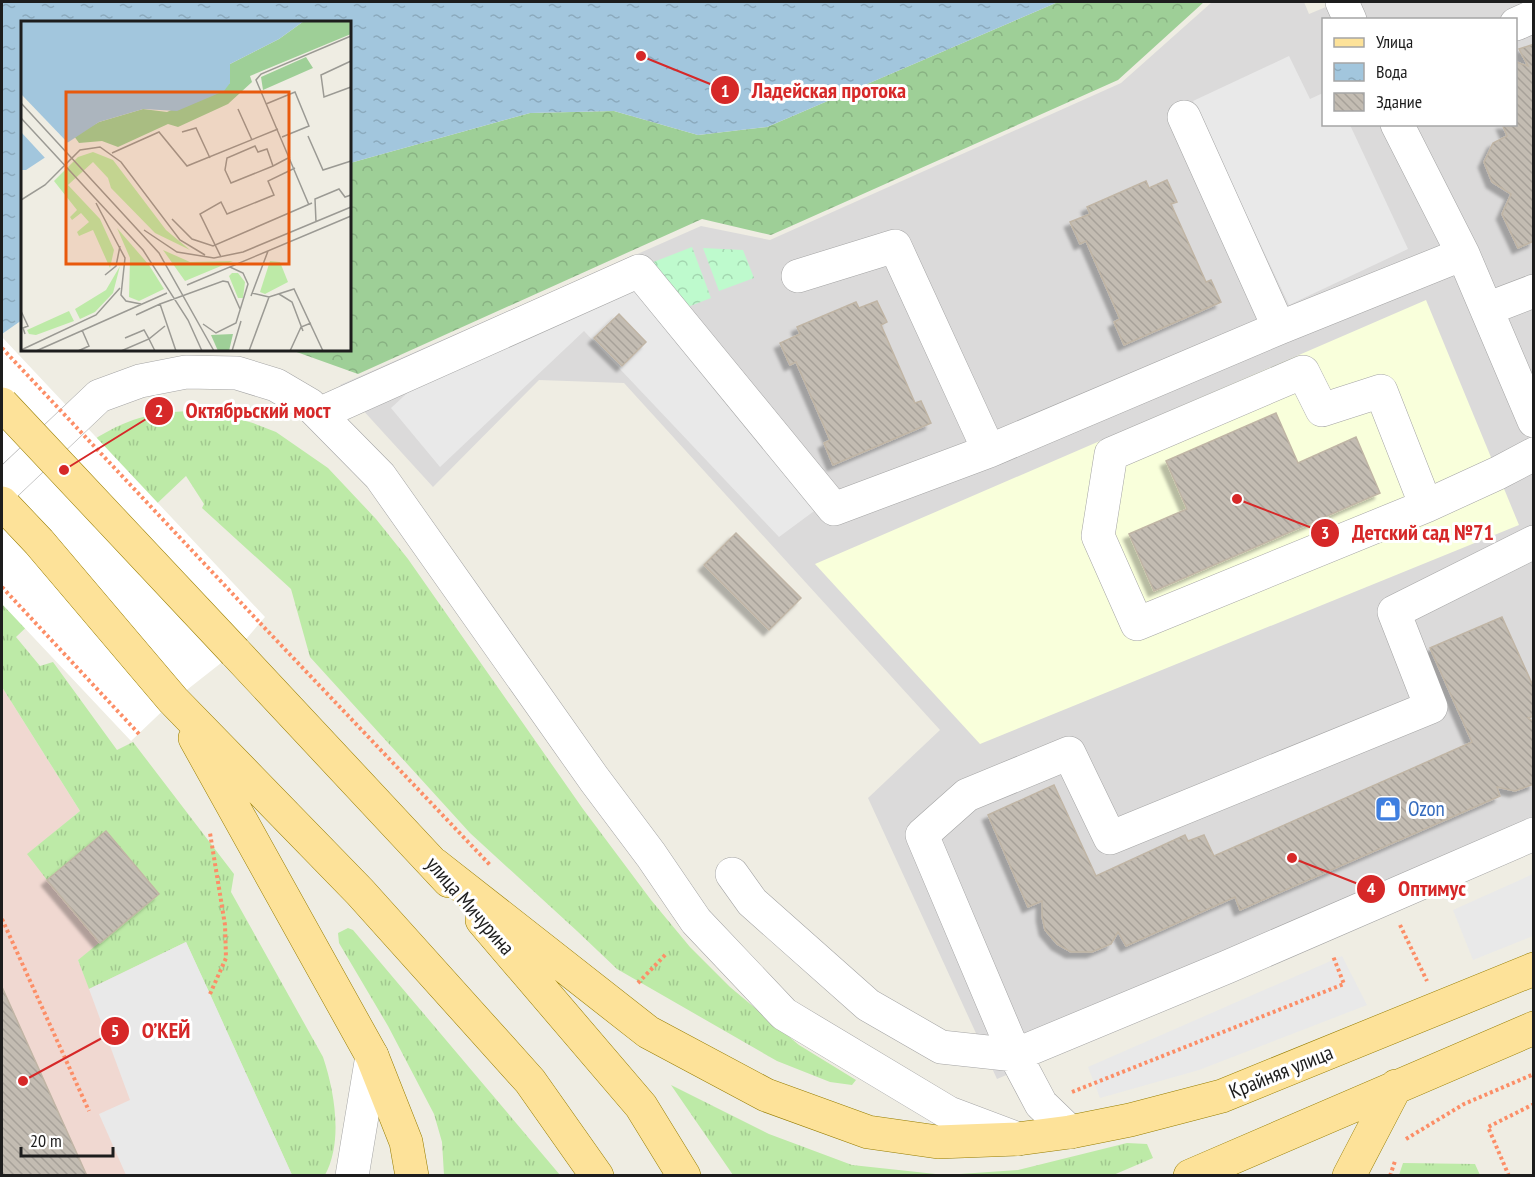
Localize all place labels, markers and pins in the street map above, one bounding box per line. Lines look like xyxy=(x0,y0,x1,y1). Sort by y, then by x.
callout: Ладейская протока xyxy=(710,70,918,110)
callout: Октябрьский мост xyxy=(144,391,343,431)
callout: Детский сад №71 xyxy=(1310,513,1506,553)
shop icon: Ozon xyxy=(1373,794,1403,824)
place label: Ozon xyxy=(1408,795,1445,822)
callout: Оптимус xyxy=(1356,869,1478,909)
callout: О’КЕЙ xyxy=(100,1011,202,1051)

